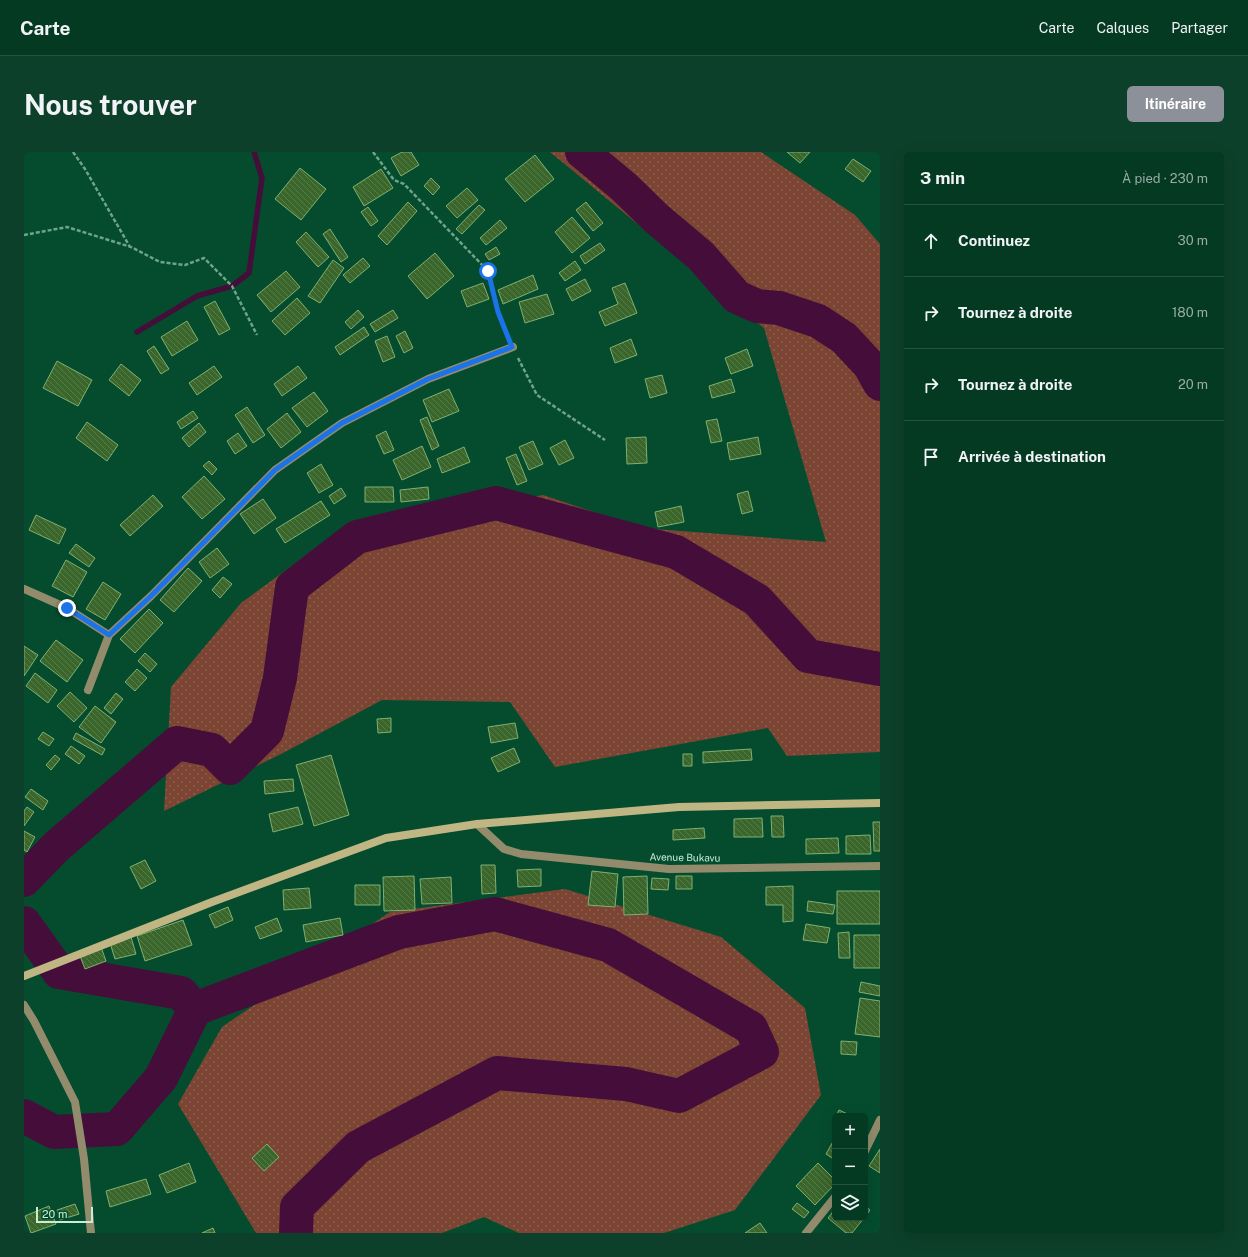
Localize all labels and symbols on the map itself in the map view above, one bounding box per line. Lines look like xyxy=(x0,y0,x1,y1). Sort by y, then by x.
route start xyxy=(479,262,497,280)
route end xyxy=(58,599,76,617)
street label: Avenue Bukavu xyxy=(649,850,721,864)
scale bar xyxy=(36,1205,93,1224)

